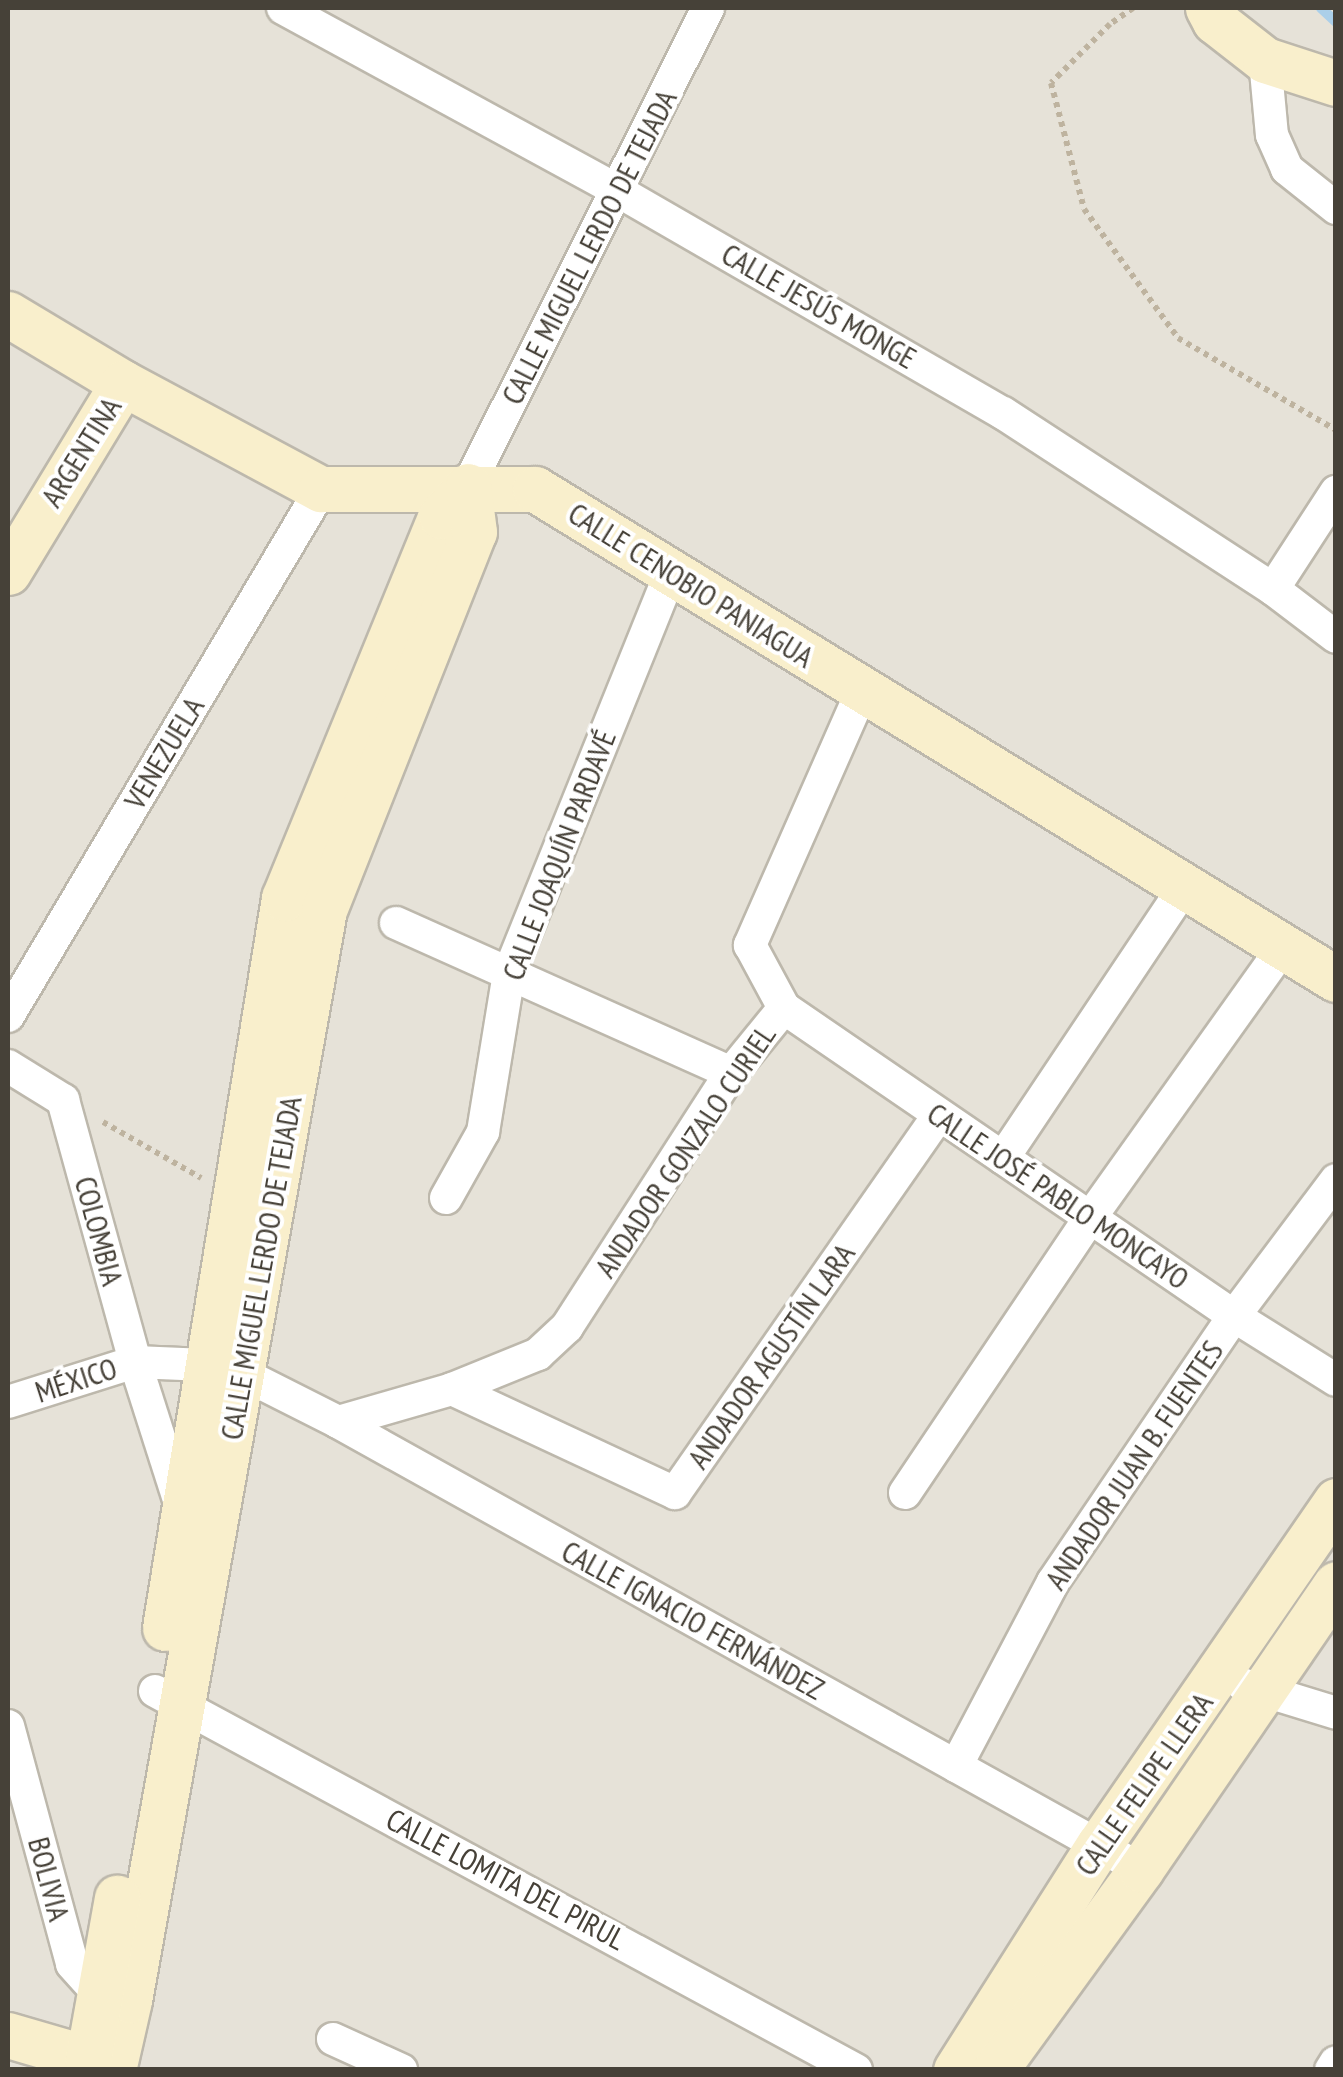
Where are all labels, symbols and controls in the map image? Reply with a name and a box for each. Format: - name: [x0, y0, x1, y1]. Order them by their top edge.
- street label: CALLE MIGUEL LERDO DE TEJADA: [494, 83, 684, 411]
- street label: CALLE JESÚS MONGE: [715, 236, 923, 376]
- street label: ARGENTINA: [33, 391, 129, 513]
- street label: CALLE CENOBIO PANIAGUA: [562, 495, 820, 675]
- street label: VENEZUELA: [117, 690, 211, 816]
- street label: CALLE JOAQUÍN PARDAVÉ: [495, 725, 623, 985]
- street label: ANDADOR GONZALO CURIEL: [587, 1018, 783, 1284]
- street label: CALLE MIGUEL LERDO DE TEJADA: [213, 1093, 309, 1443]
- street label: CALLE JOSÉ PABLO MONCAYO: [921, 1095, 1195, 1297]
- street label: COLOMBIA: [67, 1173, 131, 1289]
- street label: ANDADOR AGUSTÍN LARA: [680, 1236, 862, 1476]
- street label: ANDADOR JUAN B. FUENTES: [1037, 1333, 1231, 1597]
- street label: MÉXICO: [31, 1350, 121, 1410]
- street label: CALLE IGNACIO FERNÁNDEZ: [556, 1533, 830, 1707]
- street label: CALLE FELIPE LLERA: [1068, 1686, 1220, 1882]
- street label: CALLE LOMITA DEL PIRUL: [380, 1800, 632, 1958]
- street label: BOLIVIA: [21, 1833, 77, 1925]

